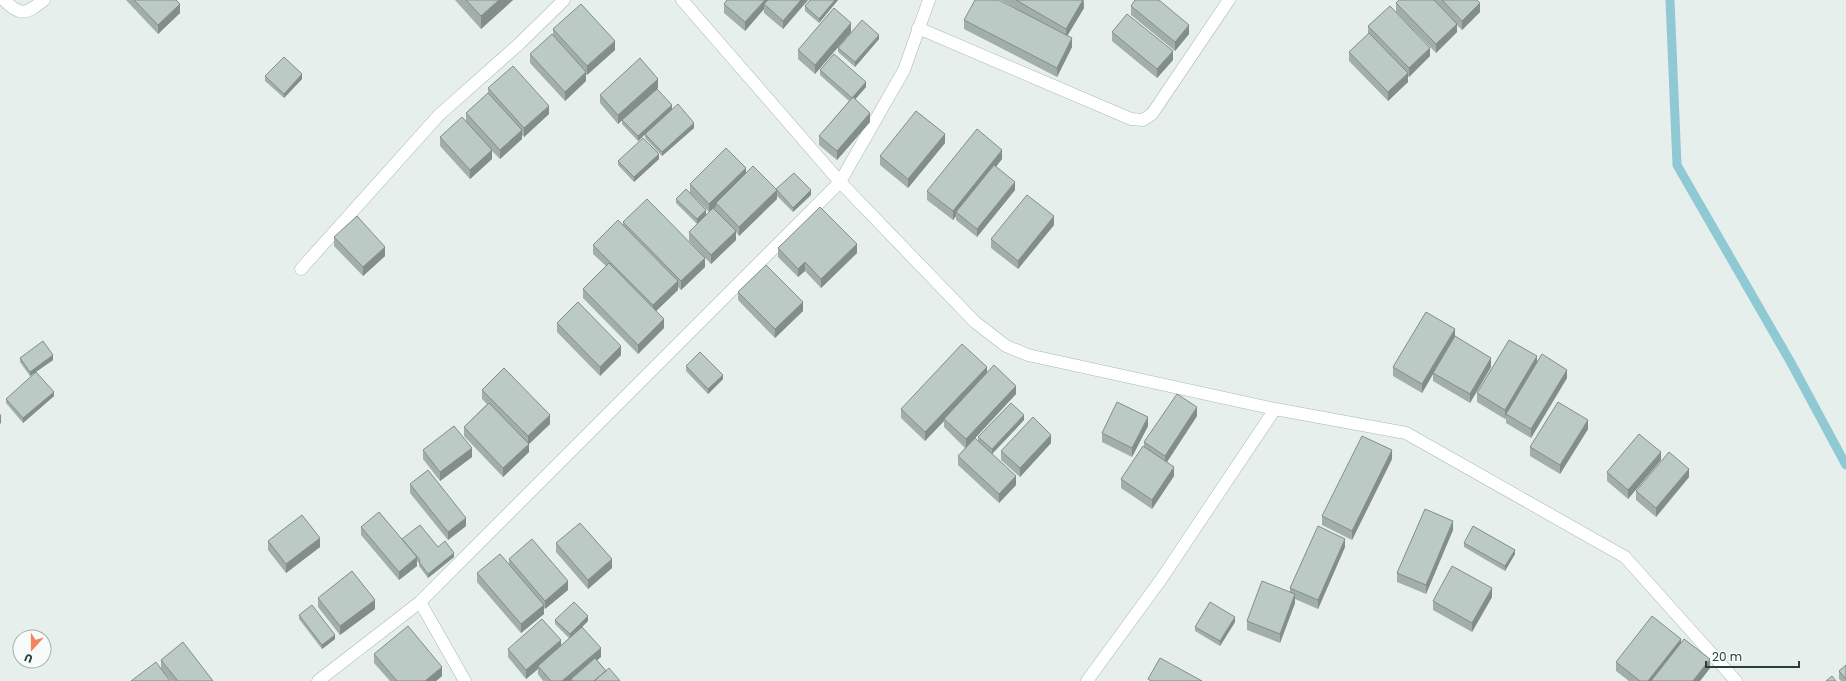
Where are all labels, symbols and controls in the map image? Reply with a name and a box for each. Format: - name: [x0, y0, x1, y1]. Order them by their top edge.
- north arrow: [12, 629, 52, 669]
- scale bar: [1706, 643, 1799, 669]
- text: 20 m: [1712, 648, 1742, 665]
- text: U: [22, 649, 35, 667]

